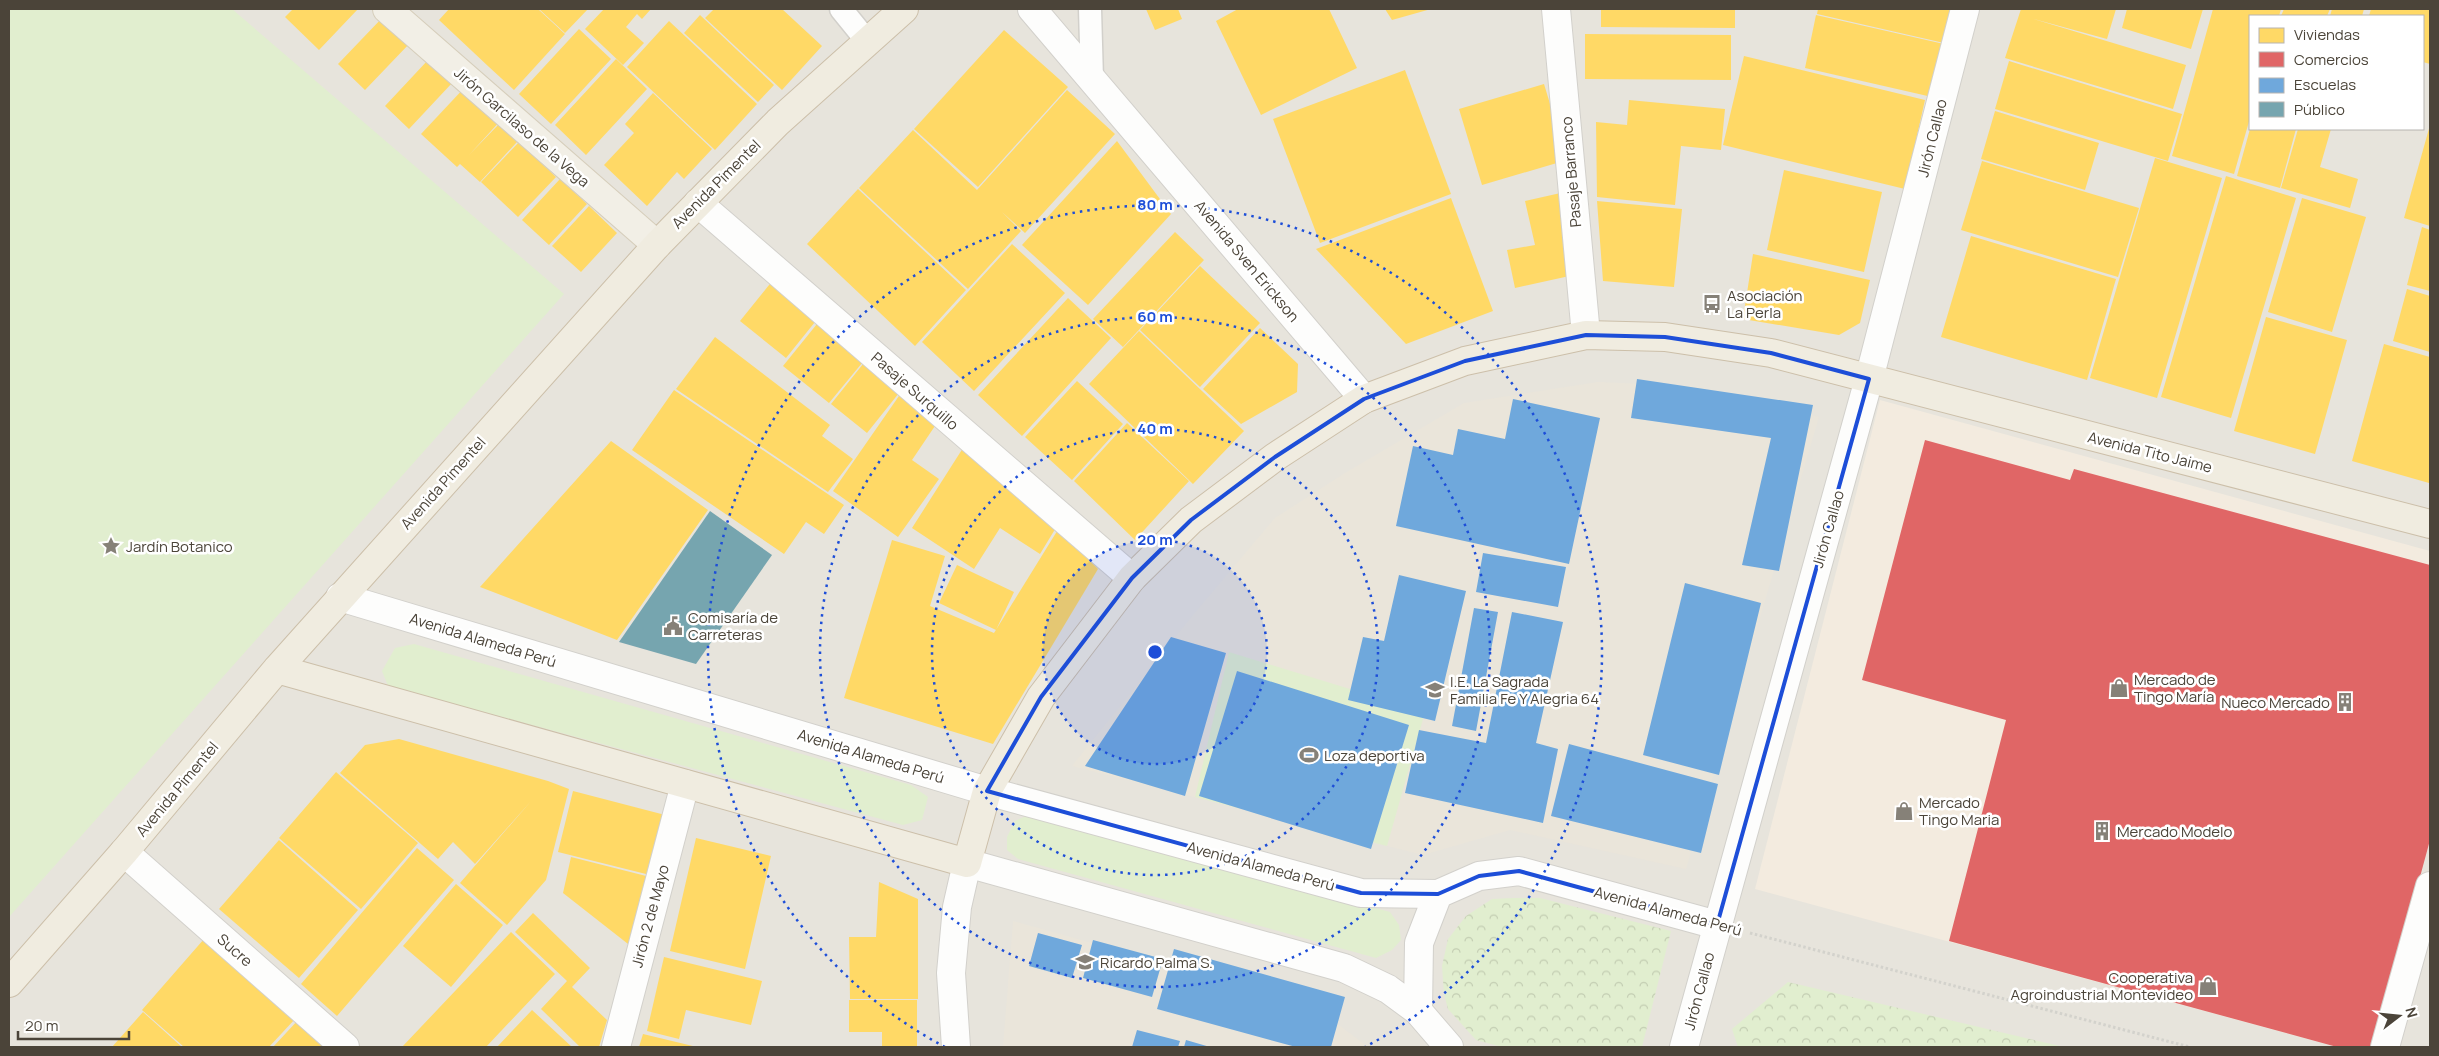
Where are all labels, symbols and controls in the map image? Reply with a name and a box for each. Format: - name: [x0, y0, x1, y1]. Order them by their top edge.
- legend: [2249, 15, 2424, 130]
- text: Viviendas: [2294, 24, 2360, 45]
- text: Comercios: [2294, 49, 2369, 70]
- street label: Jirón Garcilaso de la Vega: [450, 62, 594, 192]
- text: Escuelas: [2294, 74, 2356, 95]
- street label: Jirón Callao: [1912, 97, 1952, 179]
- text: Público: [2294, 99, 2345, 120]
- street label: Pasaje Barranco: [1556, 116, 1586, 228]
- street label: Avenida Pimentel: [667, 135, 765, 233]
- text: 80 m: [1137, 194, 1173, 215]
- street label: Avenida Sven Erickson: [1190, 196, 1304, 326]
- place label: Asociación La Perla: [1727, 285, 1803, 323]
- bus stop icon: Asociación La Perla: [1701, 293, 1723, 315]
- text: 60 m: [1137, 306, 1173, 327]
- street label: Pasaje Surquillo: [867, 347, 963, 435]
- text: 40 m: [1137, 418, 1173, 439]
- street label: Avenida Tito Jaime: [2086, 426, 2215, 478]
- street label: Avenida Pimentel: [396, 432, 490, 534]
- street label: Jirón Callao: [1807, 488, 1849, 570]
- text: 20 m: [1137, 529, 1173, 550]
- place icon: Jardín Botanico: [100, 535, 122, 557]
- place label: Jardín Botanico: [126, 536, 233, 557]
- place label: Comisaría de Carreteras: [688, 607, 778, 645]
- street label: Avenida Alameda Perú: [407, 608, 559, 672]
- public building icon: Comisaría de Carreteras: [662, 615, 684, 637]
- centre of rings: [1146, 643, 1164, 661]
- place label: Mercado de Tingo María: [2134, 669, 2216, 707]
- place label: I.E. La Sagrada Familia Fe Y Alegria 64: [1450, 671, 1599, 709]
- shop icon: Mercado de Tingo María: [2108, 677, 2130, 699]
- school or university icon: I.E. La Sagrada Familia Fe Y Alegria 64: [1424, 679, 1446, 701]
- building icon: Nueco Mercado: [2334, 691, 2356, 713]
- place label: Nueco Mercado: [2221, 692, 2330, 713]
- street label: Avenida Alameda Perú: [795, 724, 947, 788]
- street label: Avenida Pimentel: [131, 737, 223, 841]
- sports icon: Loza deportiva: [1298, 744, 1320, 766]
- place label: Loza deportiva: [1324, 745, 1425, 766]
- place label: Mercado Tingo Maria: [1919, 792, 1999, 830]
- shop icon: Mercado Tingo Maria: [1893, 800, 1915, 822]
- building icon: Mercado Modelo: [2091, 820, 2113, 842]
- place label: Mercado Modelo: [2117, 821, 2233, 842]
- street label: Avenida Alameda Perú: [1185, 836, 1337, 896]
- street label: Jirón 2 de Mayo: [626, 862, 674, 970]
- street label: Avenida Alameda Perú: [1592, 881, 1744, 941]
- street label: Sucre: [213, 929, 257, 971]
- street label: Jirón Callao: [1679, 950, 1719, 1032]
- school or university icon: Ricardo Palma S.: [1074, 951, 1096, 973]
- place label: Ricardo Palma S.: [1100, 952, 1213, 973]
- place label: Cooperativa Agroindustrial Montevideo: [2010, 967, 2193, 1005]
- shop icon: Cooperativa Agroindustrial Montevideo: [2197, 975, 2219, 997]
- north arrow: [2374, 991, 2424, 1041]
- text: N: [2401, 1005, 2422, 1020]
- scale bar: [18, 1008, 129, 1040]
- text: 20 m: [25, 1015, 58, 1036]

